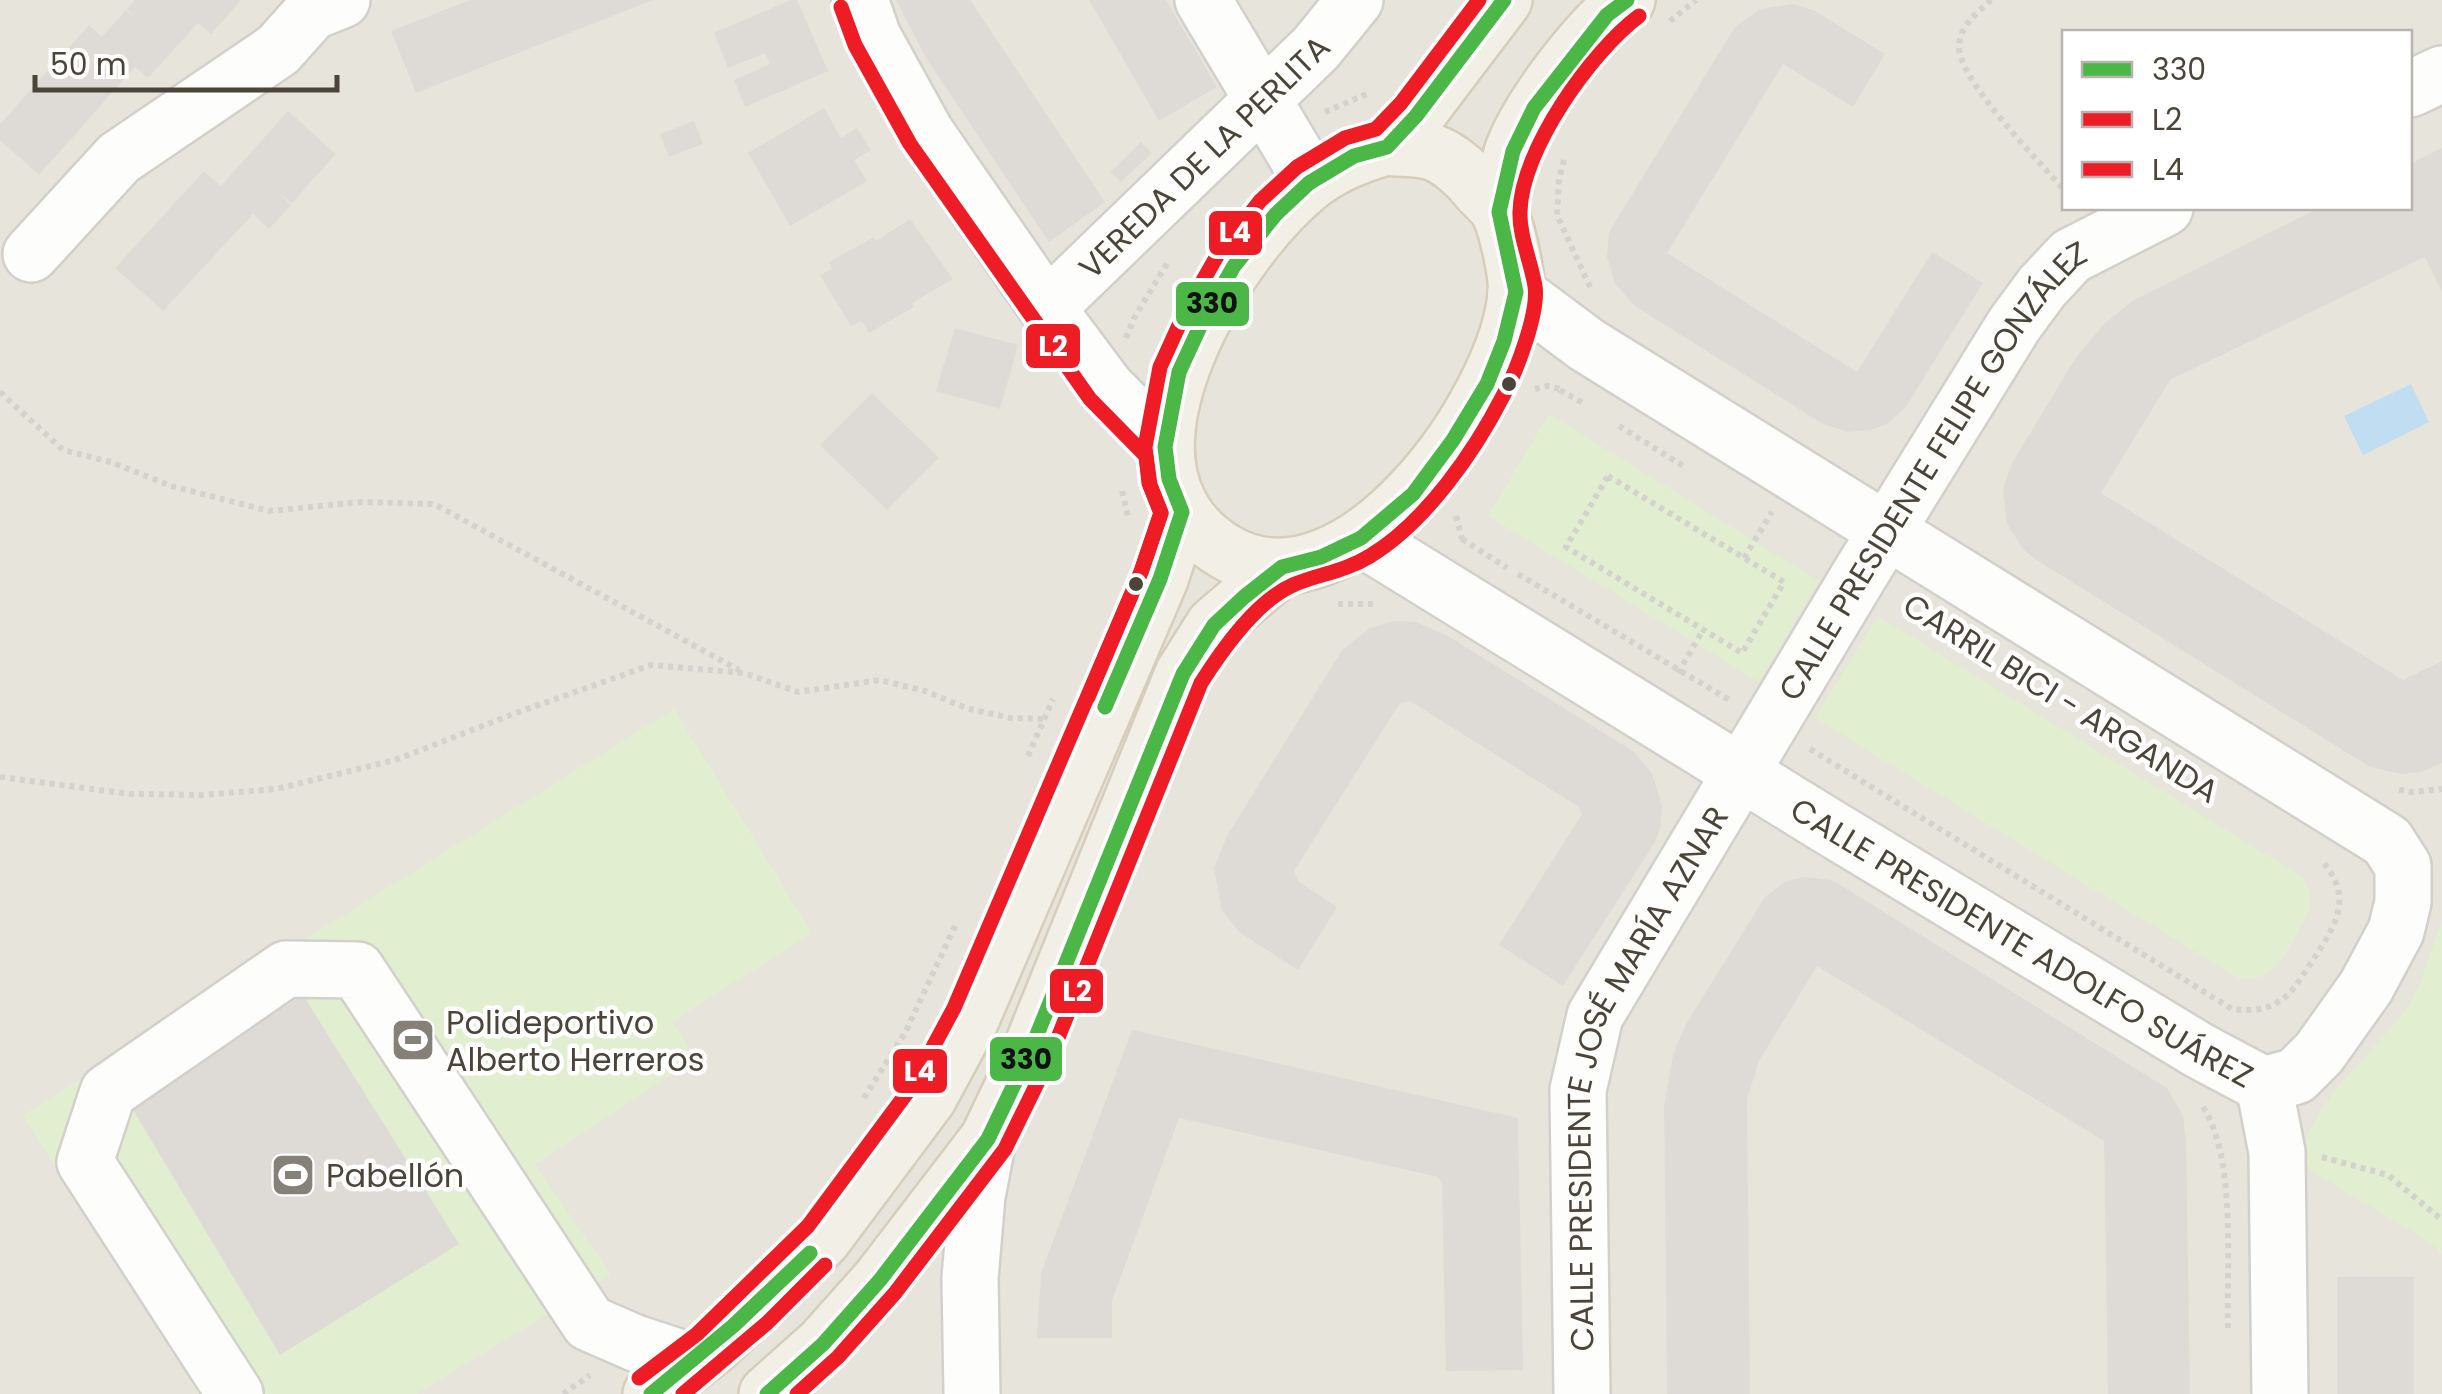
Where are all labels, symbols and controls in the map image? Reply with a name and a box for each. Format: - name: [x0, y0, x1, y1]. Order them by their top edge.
- street label: VEREDA DE LA PERLITA: [1068, 25, 1339, 288]
- scale bar: [35, 30, 338, 92]
- legend: [2062, 30, 2412, 210]
- text: 50 m: [50, 43, 127, 86]
- text: 330: [2152, 48, 2206, 91]
- text: L2: [2152, 98, 2182, 141]
- text: L4: [2152, 148, 2184, 191]
- line badge: L4: [1207, 209, 1264, 257]
- text: L4: [1219, 213, 1251, 252]
- street label: CALLE PRESIDENTE FELIPE GONZÁLEZ: [1767, 229, 2094, 709]
- line badge: 330: [1174, 280, 1251, 328]
- text: 330: [1186, 284, 1238, 323]
- line badge: L2: [1024, 322, 1082, 370]
- text: L2: [1038, 327, 1068, 366]
- unlabelled marker: [1499, 374, 1519, 394]
- unlabelled marker: [1126, 574, 1146, 594]
- street label: CARRIL BICI - ARGANDA: [1895, 582, 2227, 814]
- street label: CALLE PRESIDENTE ADOLFO SUÁREZ: [1782, 786, 2261, 1098]
- street label: CALLE PRESIDENTE JOSÉ MARÍA AZNAR: [1556, 797, 1738, 1352]
- line badge: L2: [1048, 967, 1105, 1015]
- text: L2: [1062, 972, 1092, 1011]
- place label: Polideportivo Alberto Herreros: [446, 1000, 704, 1082]
- sports icon: Polideportivo Alberto Herreros: [390, 1017, 436, 1063]
- line badge: 330: [988, 1035, 1064, 1083]
- text: 330: [1000, 1040, 1052, 1079]
- line badge: L4: [891, 1047, 949, 1095]
- text: L4: [904, 1052, 936, 1091]
- sports icon: Pabellón: [270, 1152, 316, 1198]
- place label: Pabellón: [326, 1153, 464, 1198]

